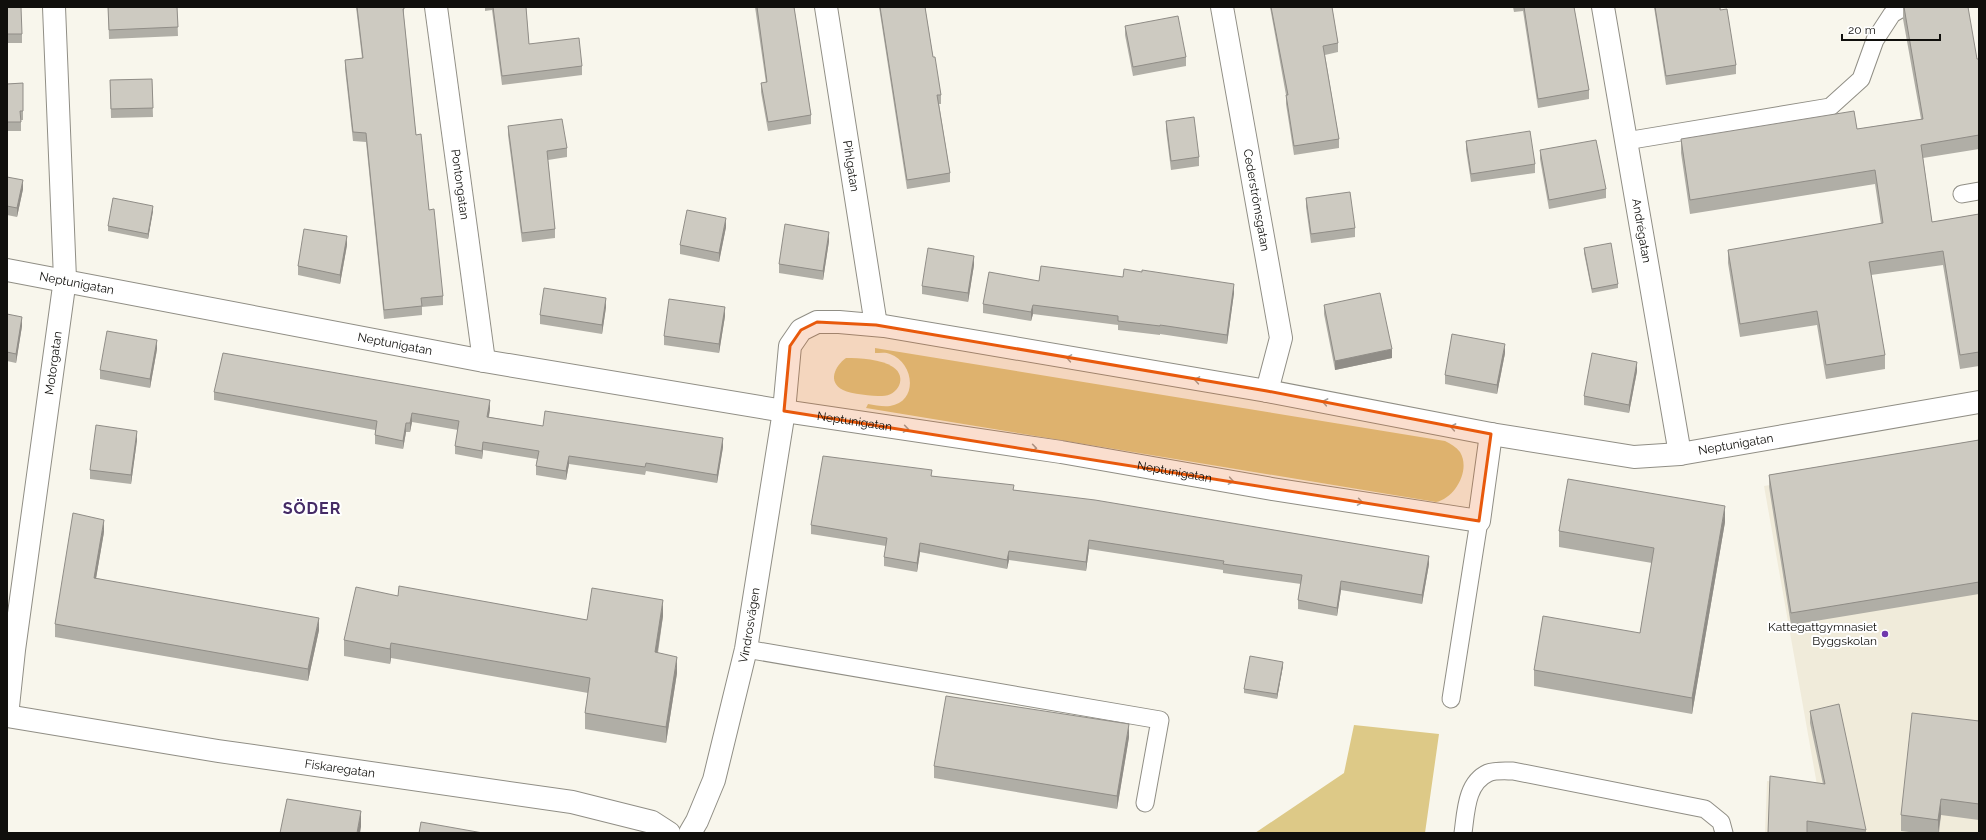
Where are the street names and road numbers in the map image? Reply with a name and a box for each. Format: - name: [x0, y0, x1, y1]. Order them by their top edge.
- street label: Pihlgatan: [840, 139, 862, 193]
- street label: Pontongatan: [448, 148, 472, 220]
- street label: Cederströmsgatan: [1240, 148, 1272, 252]
- street label: Andrégatan: [1629, 197, 1654, 264]
- street label: Neptunigatan: [38, 269, 115, 297]
- street label: Motorgatan: [42, 330, 65, 396]
- street label: Neptunigatan: [356, 330, 434, 358]
- street label: Neptunigatan: [816, 409, 893, 434]
- street label: Neptunigatan: [1697, 431, 1774, 458]
- street label: Neptunigatan: [1136, 458, 1213, 485]
- street label: Vindrosvägen: [736, 587, 763, 665]
- street label: Fiskaregatan: [304, 757, 376, 781]

